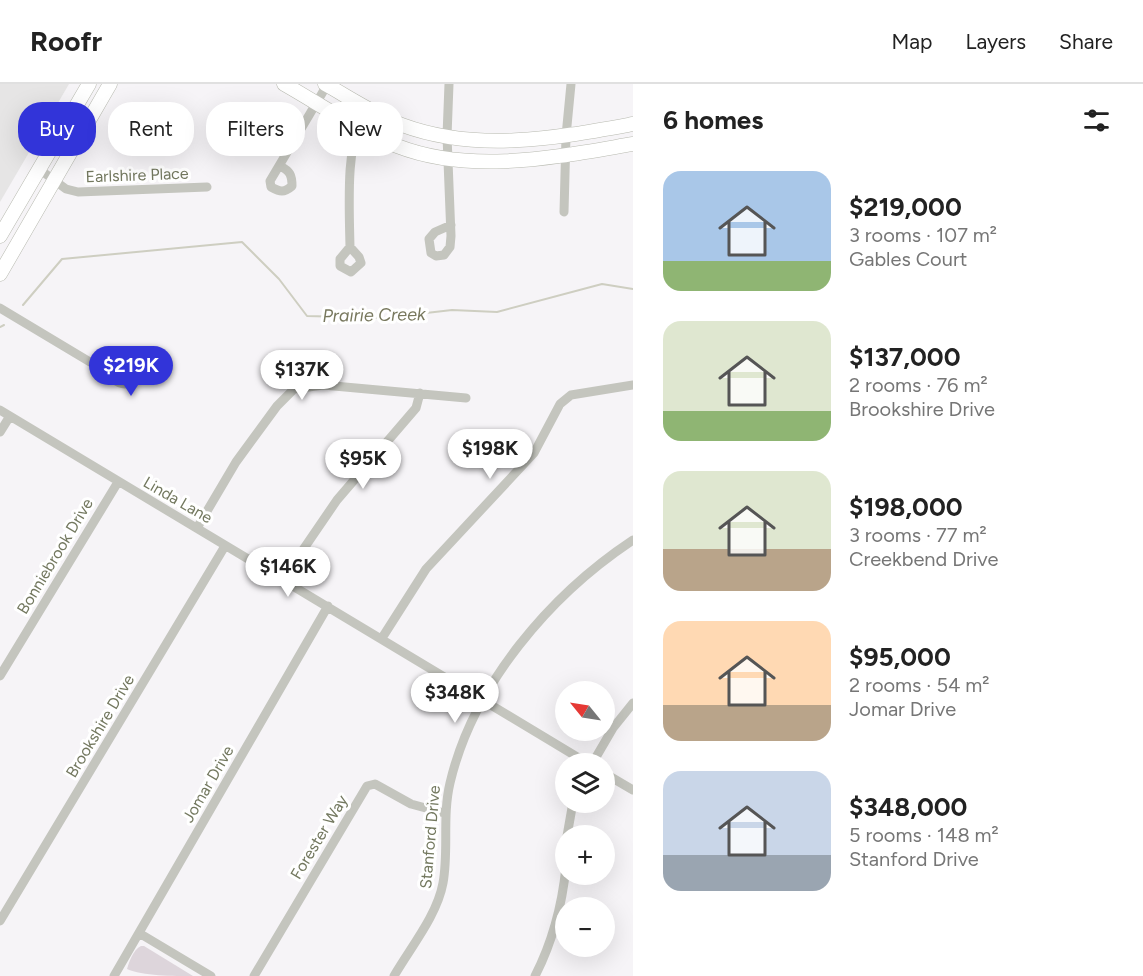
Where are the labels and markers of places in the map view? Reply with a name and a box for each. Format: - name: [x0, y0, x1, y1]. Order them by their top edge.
- pin: $219K: [89, 346, 173, 397]
- pin: $137K: [260, 350, 344, 401]
- pin: $198K: [448, 429, 532, 480]
- pin: $95K: [327, 439, 399, 490]
- pin: $146K: [246, 547, 330, 598]
- pin: $348K: [413, 673, 497, 724]

